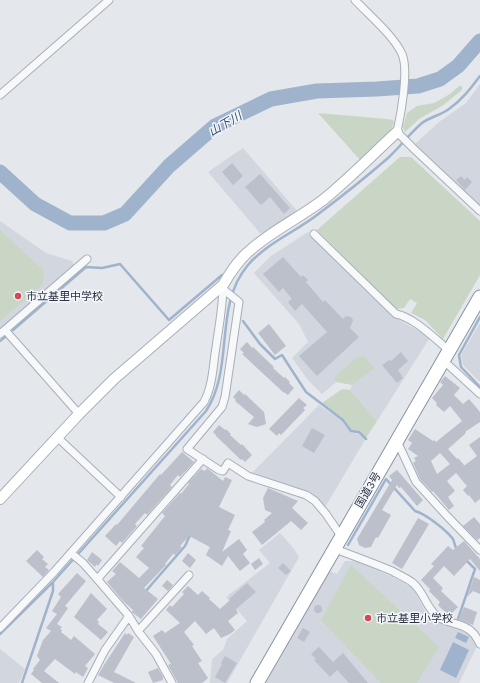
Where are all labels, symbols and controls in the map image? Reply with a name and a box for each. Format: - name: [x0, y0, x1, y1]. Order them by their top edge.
- water label: 山下川: [206, 108, 246, 139]
- place label: 市立基里中学校: [26, 290, 103, 303]
- marker: 市立基里中学校: [13, 291, 23, 301]
- street label: 国道3号: [353, 470, 383, 510]
- place label: 市立基里小学校: [376, 612, 453, 625]
- marker: 市立基里小学校: [363, 613, 373, 623]

